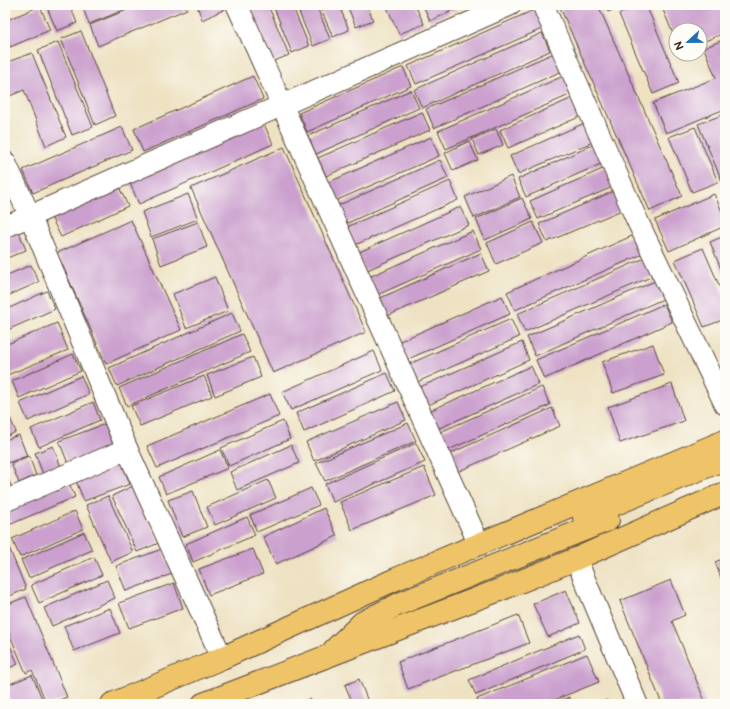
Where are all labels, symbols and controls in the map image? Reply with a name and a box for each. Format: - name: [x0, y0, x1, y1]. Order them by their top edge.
- north arrow: [668, 22, 708, 62]
- text: N: [672, 39, 687, 52]

